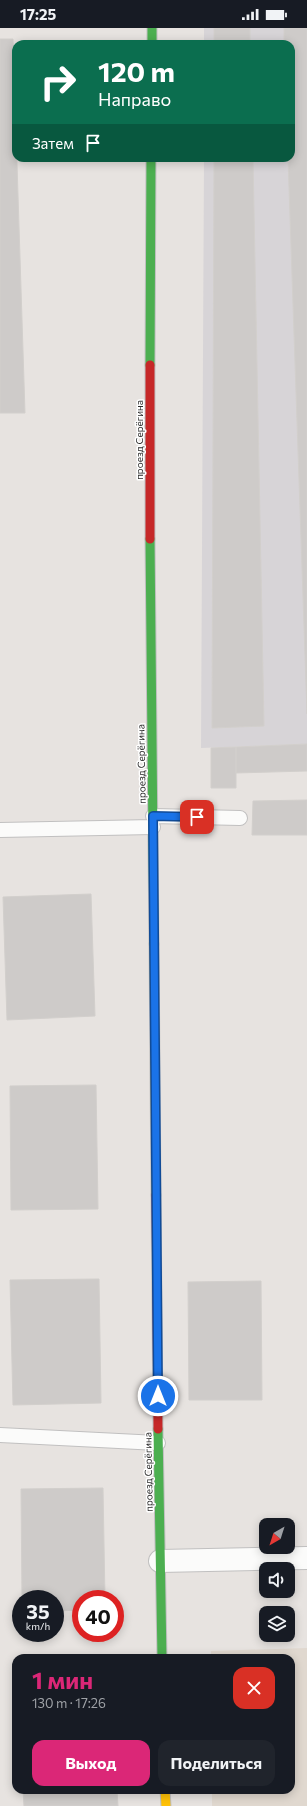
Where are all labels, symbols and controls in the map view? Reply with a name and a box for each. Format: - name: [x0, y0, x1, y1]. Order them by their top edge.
- text: 17:25: [20, 5, 56, 23]
- text: 120 m: [98, 54, 175, 88]
- icon: right: [32, 56, 84, 108]
- text: Направо: [98, 88, 171, 110]
- icon: arrive: [82, 132, 104, 154]
- text: Затем: [32, 134, 74, 152]
- street label: проезд Серёгина: [133, 400, 145, 480]
- street label: проезд Серёгина: [134, 724, 148, 804]
- pin: [180, 800, 214, 834]
- icon: arrive: [186, 806, 208, 828]
- position arrow: [137, 1375, 179, 1417]
- street label: проезд Серёгина: [141, 1432, 155, 1512]
- north arrow: [259, 1518, 295, 1554]
- map controls: [259, 1518, 295, 1642]
- button: sound: [259, 1562, 295, 1598]
- speed limit sign: 40: [72, 1590, 124, 1642]
- text: 35: [26, 1599, 50, 1623]
- button: layers: [259, 1606, 295, 1642]
- text: km/h: [26, 1620, 50, 1632]
- text: 1 мин: [32, 1665, 93, 1694]
- button: close: [233, 1667, 275, 1709]
- text: 130 m · 17:26: [32, 1695, 106, 1711]
- button: Выход: [32, 1740, 150, 1786]
- button: Поделиться: [158, 1740, 275, 1786]

